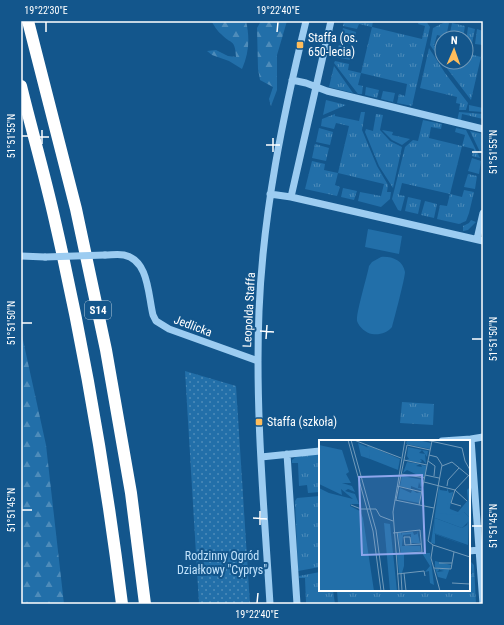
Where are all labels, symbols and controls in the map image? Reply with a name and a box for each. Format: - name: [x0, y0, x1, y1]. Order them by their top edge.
- text: 19°22'30"E: [24, 5, 68, 16]
- text: 19°22'40"E: [256, 5, 300, 16]
- north arrow: [434, 30, 474, 70]
- place label: Staffa (os. 650-lecia): [308, 31, 358, 59]
- text: N: [451, 34, 458, 47]
- marker: Staffa (os. 650-lecia): [295, 40, 305, 50]
- text: 51°51'55"N: [6, 114, 17, 158]
- text: 51°51'55"N: [488, 130, 499, 174]
- street label: Leopolda Staffa: [240, 272, 258, 348]
- text: 51°51'50"N: [6, 301, 17, 345]
- road number: S14: [85, 301, 111, 319]
- street label: Jedlicka: [172, 312, 214, 340]
- text: 51°51'50"N: [488, 317, 499, 361]
- place label: Staffa (szkoła): [267, 415, 337, 429]
- marker: Staffa (szkoła): [254, 417, 264, 427]
- inset map: [319, 440, 470, 591]
- text: 51°51'45"N: [6, 488, 17, 532]
- text: 51°51'45"N: [488, 504, 499, 548]
- park label: Rodzinny Ogród Działkowy "Cyprys": [177, 549, 267, 577]
- text: 19°22'40"E: [235, 609, 279, 620]

